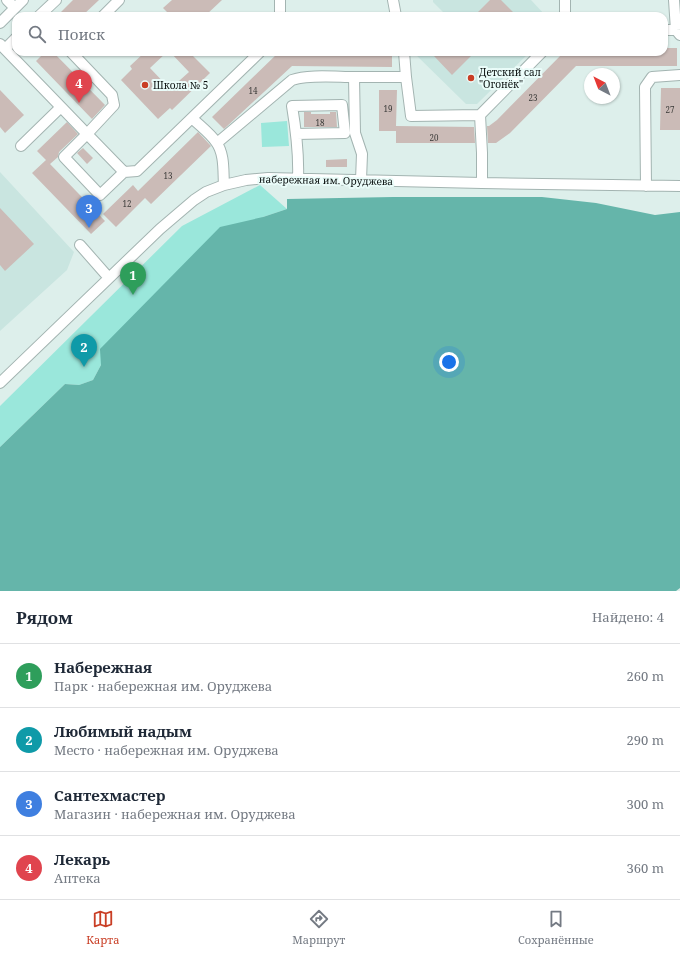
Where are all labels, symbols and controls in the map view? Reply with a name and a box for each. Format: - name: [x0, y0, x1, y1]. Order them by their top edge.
- search box: [12, 12, 668, 56]
- icon: search: [26, 23, 48, 45]
- text: Поиск: [58, 24, 105, 44]
- place label: Детский сал "Огонёк": [479, 65, 541, 91]
- north arrow: [584, 68, 620, 104]
- pin: 4: [66, 70, 92, 103]
- marker: Детский сал "Огонёк": [466, 73, 476, 83]
- place label: Школа № 5: [153, 78, 208, 92]
- marker: Школа № 5: [140, 80, 150, 90]
- house number: 14: [249, 85, 258, 96]
- house number: 23: [529, 92, 538, 103]
- house number: 19: [384, 103, 392, 114]
- house number: 27: [666, 104, 675, 115]
- house number: 18: [316, 117, 325, 128]
- house number: 20: [430, 132, 439, 143]
- house number: 13: [164, 170, 173, 181]
- street label: набережная им. Оруджева: [259, 172, 394, 188]
- pin: 3: [76, 195, 102, 228]
- house number: 12: [123, 198, 131, 209]
- pin: 1: [120, 262, 146, 295]
- pin: 2: [71, 334, 97, 367]
- your location: [439, 352, 459, 372]
- text: Рядом: [16, 606, 73, 629]
- text: Найдено: 4: [592, 608, 664, 626]
- text: Набережная: [54, 657, 152, 677]
- text: 1: [25, 667, 33, 685]
- text: 260 m: [627, 667, 664, 685]
- text: Парк · набережная им. Оруджева: [54, 677, 272, 695]
- text: Любимый надым: [54, 721, 192, 741]
- text: 2: [25, 731, 33, 749]
- text: 290 m: [627, 731, 664, 749]
- text: Место · набережная им. Оруджева: [54, 741, 279, 759]
- text: Сантехмастер: [54, 785, 165, 805]
- text: 3: [25, 795, 33, 813]
- text: 300 m: [627, 795, 664, 813]
- text: Магазин · набережная им. Оруджева: [54, 805, 296, 823]
- text: Лекарь: [54, 849, 110, 869]
- text: 4: [25, 859, 33, 877]
- text: 360 m: [627, 859, 664, 877]
- text: Аптека: [54, 869, 101, 887]
- tab: Карта: [86, 908, 119, 947]
- tab: Маршрут: [292, 908, 345, 947]
- tab: Сохранённые: [518, 908, 594, 947]

